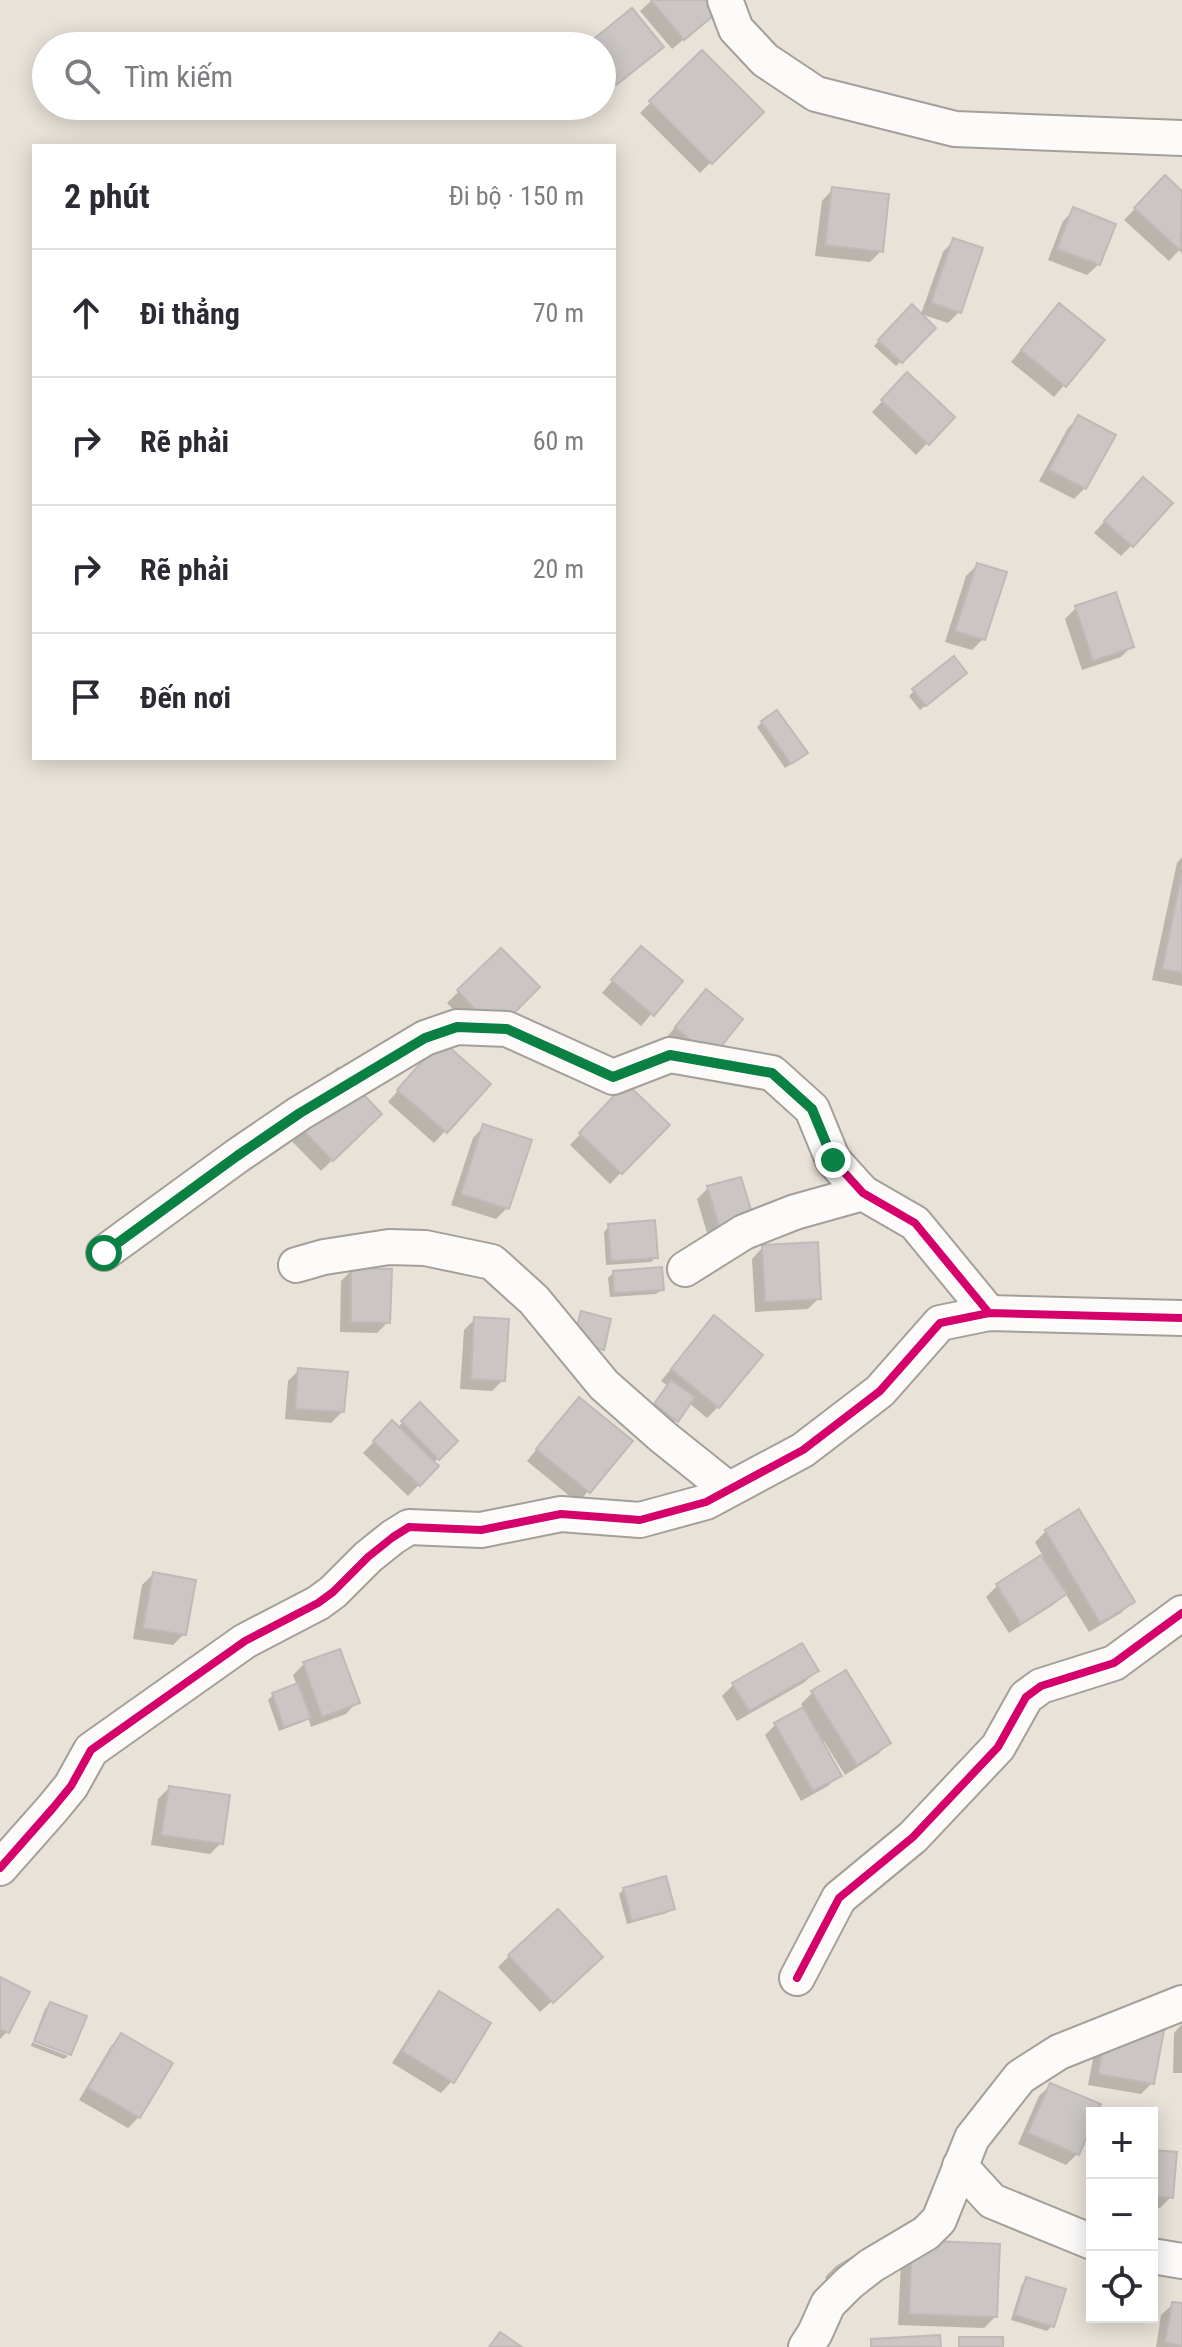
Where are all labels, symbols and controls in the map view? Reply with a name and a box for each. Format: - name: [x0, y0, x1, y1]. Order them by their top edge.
- search box: [32, 32, 616, 120]
- icon: search: [60, 54, 104, 98]
- text: Tìm kiếm: [124, 59, 233, 94]
- text: 2 phút: [64, 176, 150, 216]
- text: Đi bộ · 150 m: [449, 181, 584, 211]
- icon: ahead: [64, 291, 108, 335]
- text: Đi thẳng: [140, 296, 240, 331]
- text: 70 m: [533, 298, 584, 328]
- icon: right: [64, 419, 108, 463]
- text: Rẽ phải: [140, 424, 229, 459]
- text: 60 m: [533, 426, 584, 456]
- icon: right: [64, 547, 108, 591]
- text: Rẽ phải: [140, 552, 229, 587]
- text: 20 m: [533, 554, 584, 584]
- icon: arrive: [64, 675, 108, 719]
- text: Đến nơi: [140, 680, 231, 715]
- route end: [815, 1142, 851, 1178]
- route start: [86, 1235, 122, 1271]
- map controls: [1086, 2107, 1158, 2323]
- button: +: [1086, 2107, 1158, 2179]
- button: −: [1086, 2179, 1158, 2251]
- button: locate: [1086, 2251, 1158, 2323]

